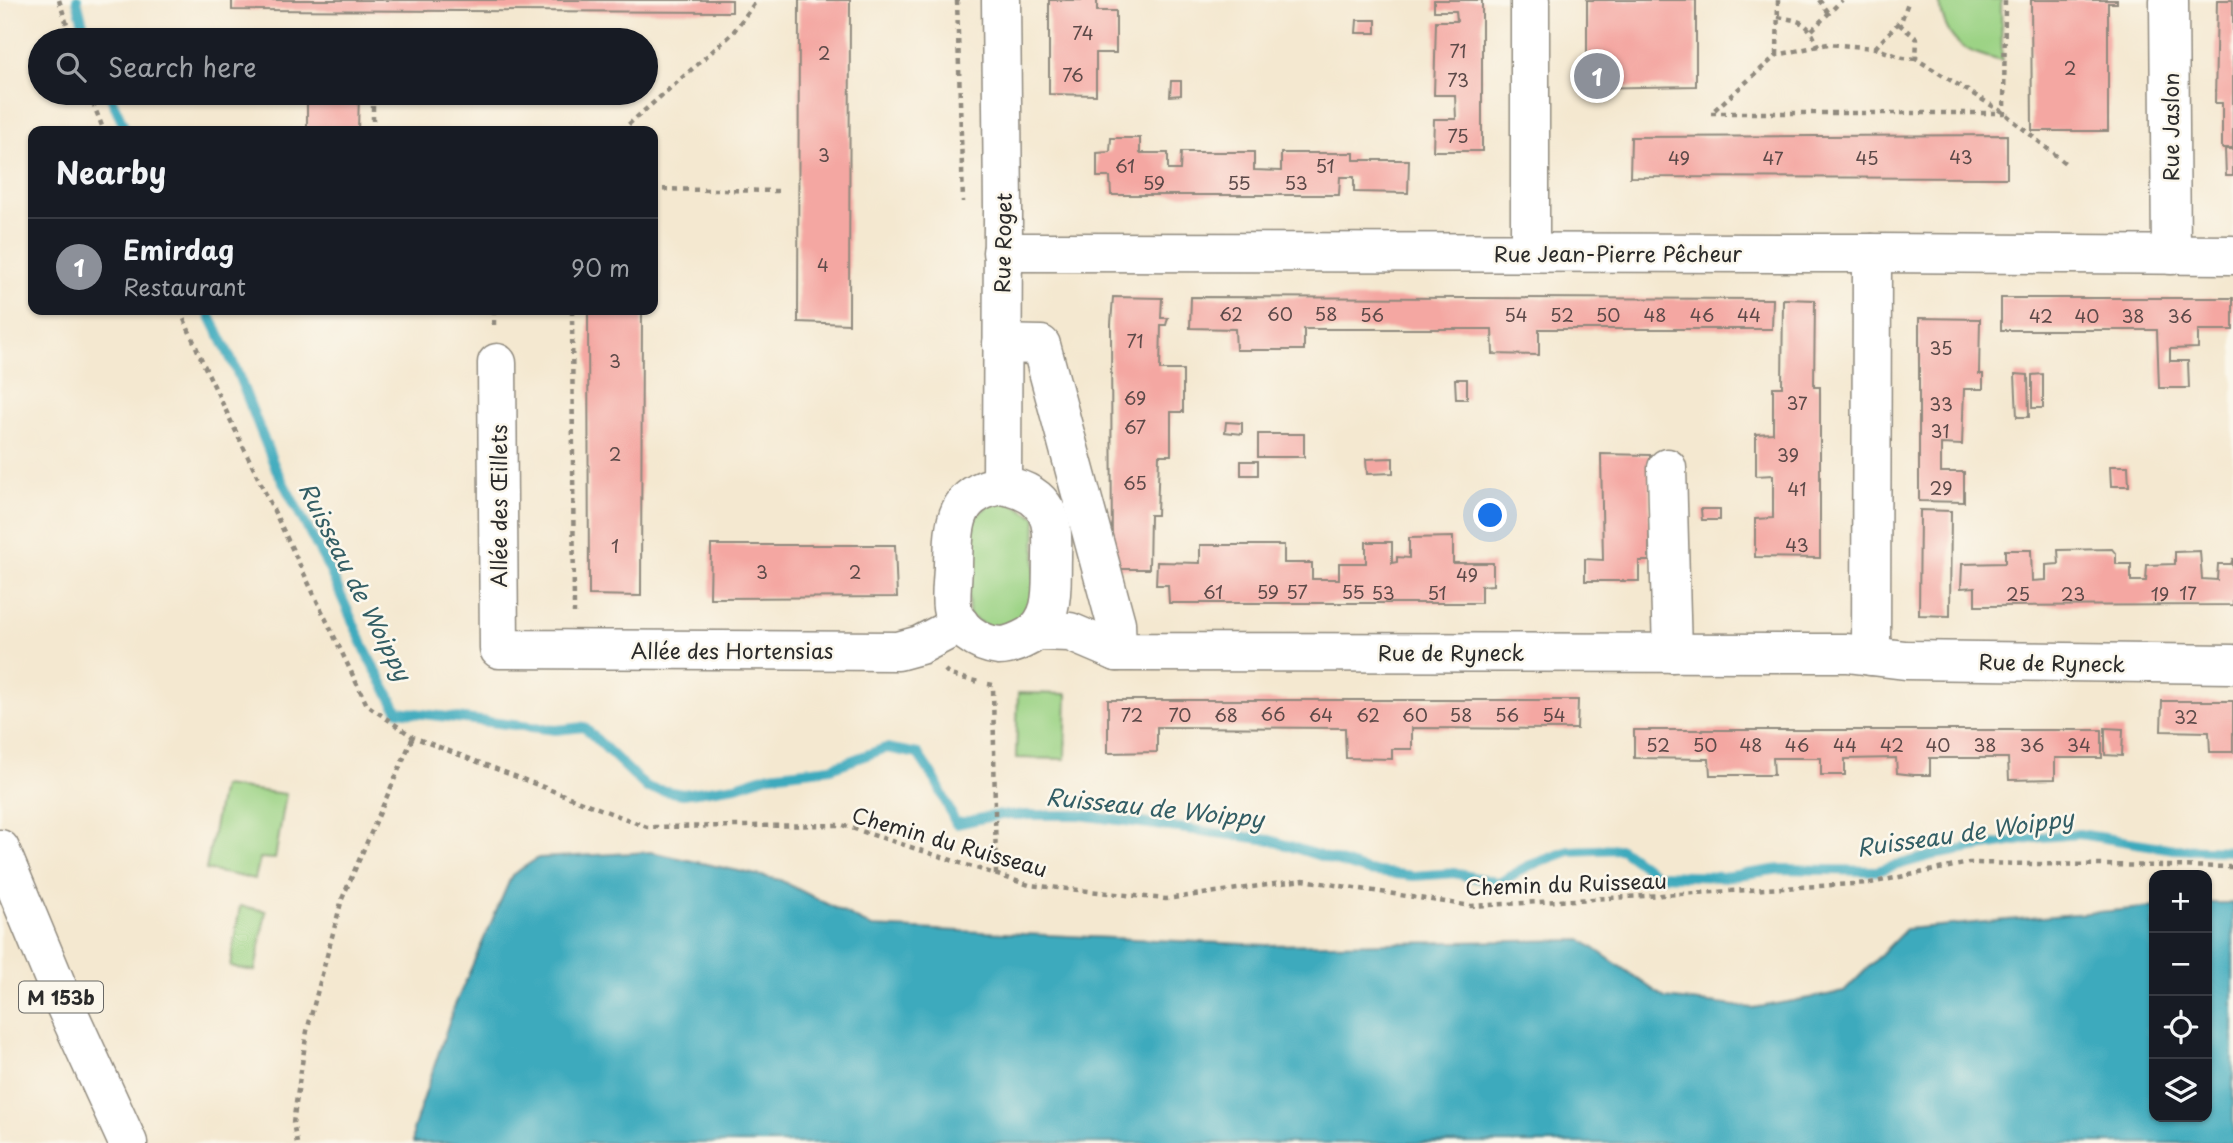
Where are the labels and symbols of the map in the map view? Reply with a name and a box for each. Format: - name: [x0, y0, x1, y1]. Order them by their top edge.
- house number: 74: [1072, 19, 1094, 46]
- house number: 71: [1450, 37, 1466, 64]
- house number: 2: [818, 39, 830, 66]
- pin: 1: [1574, 50, 1620, 102]
- house number: 2: [2064, 54, 2076, 81]
- house number: 76: [1062, 61, 1084, 88]
- house number: 73: [1447, 66, 1469, 93]
- street label: Rue Jaslon: [2154, 73, 2186, 181]
- house number: 75: [1448, 122, 1469, 149]
- house number: 3: [818, 141, 830, 168]
- house number: 43: [1949, 143, 1973, 170]
- house number: 49: [1668, 144, 1690, 171]
- house number: 47: [1762, 144, 1784, 171]
- house number: 45: [1856, 144, 1879, 171]
- house number: 61: [1115, 152, 1135, 179]
- house number: 51: [1315, 152, 1335, 179]
- house number: 59: [1143, 169, 1165, 196]
- house number: 55: [1227, 169, 1251, 196]
- house number: 53: [1284, 169, 1308, 196]
- street label: Rue Roget: [985, 193, 1019, 293]
- street label: Rue Jean-Pierre Pêcheur: [1494, 237, 1742, 269]
- house number: 4: [817, 251, 829, 278]
- house number: 62: [1219, 300, 1243, 327]
- house number: 60: [1267, 300, 1293, 327]
- house number: 58: [1315, 300, 1337, 327]
- house number: 56: [1360, 301, 1384, 328]
- house number: 54: [1504, 301, 1528, 328]
- house number: 52: [1550, 301, 1574, 328]
- house number: 50: [1596, 301, 1620, 328]
- house number: 48: [1643, 301, 1667, 328]
- house number: 46: [1690, 301, 1714, 328]
- house number: 44: [1737, 301, 1761, 328]
- house number: 42: [2029, 302, 2053, 329]
- house number: 40: [2074, 302, 2100, 329]
- house number: 38: [2121, 302, 2145, 329]
- house number: 36: [2168, 302, 2192, 329]
- house number: 71: [1127, 327, 1143, 354]
- house number: 35: [1929, 334, 1953, 361]
- house number: 3: [609, 347, 621, 374]
- house number: 69: [1124, 384, 1146, 411]
- house number: 37: [1786, 389, 1808, 416]
- house number: 33: [1929, 390, 1953, 417]
- house number: 67: [1124, 413, 1146, 440]
- house number: 31: [1931, 417, 1949, 444]
- street label: Allée des Œillets: [482, 424, 514, 588]
- house number: 2: [609, 440, 621, 467]
- house number: 39: [1777, 441, 1799, 468]
- house number: 65: [1123, 469, 1147, 496]
- house number: 29: [1930, 474, 1952, 501]
- house number: 41: [1788, 475, 1806, 502]
- water label: Ruisseau de Woippy: [291, 476, 422, 688]
- your location: [1473, 498, 1507, 532]
- house number: 43: [1785, 531, 1809, 558]
- house number: 1: [611, 532, 619, 559]
- house number: 3: [756, 558, 768, 585]
- house number: 2: [849, 558, 861, 585]
- house number: 49: [1456, 561, 1478, 588]
- house number: 61: [1203, 578, 1223, 605]
- house number: 59: [1257, 578, 1279, 605]
- house number: 57: [1286, 578, 1308, 605]
- house number: 55: [1341, 578, 1365, 605]
- house number: 53: [1371, 579, 1395, 606]
- house number: 51: [1427, 579, 1447, 606]
- house number: 17: [2179, 579, 2197, 606]
- house number: 25: [2006, 580, 2030, 607]
- house number: 23: [2061, 580, 2085, 607]
- house number: 19: [2151, 580, 2169, 607]
- street label: Allée des Hortensias: [631, 634, 833, 666]
- street label: Rue de Ryneck: [1378, 636, 1524, 668]
- street label: Rue de Ryneck: [1978, 645, 2126, 679]
- house number: 66: [1261, 700, 1285, 727]
- house number: 72: [1121, 701, 1143, 728]
- house number: 70: [1169, 701, 1191, 728]
- house number: 68: [1214, 701, 1238, 728]
- house number: 64: [1309, 701, 1333, 728]
- house number: 62: [1356, 701, 1380, 728]
- house number: 60: [1402, 701, 1428, 728]
- house number: 58: [1450, 701, 1472, 728]
- house number: 56: [1495, 701, 1519, 728]
- house number: 54: [1542, 701, 1566, 728]
- house number: 32: [2174, 703, 2198, 730]
- house number: 52: [1646, 731, 1670, 758]
- house number: 50: [1693, 731, 1717, 758]
- house number: 48: [1739, 731, 1763, 758]
- house number: 46: [1785, 731, 1809, 758]
- house number: 44: [1833, 731, 1857, 758]
- house number: 42: [1880, 731, 1904, 758]
- house number: 40: [1925, 731, 1951, 758]
- house number: 38: [1973, 731, 1997, 758]
- house number: 36: [2020, 731, 2044, 758]
- house number: 34: [2067, 731, 2091, 758]
- water label: Ruisseau de Woippy: [1044, 778, 1267, 836]
- street label: Chemin du Ruisseau: [849, 798, 1051, 884]
- water label: Ruisseau de Woippy: [1854, 799, 2078, 865]
- street label: Chemin du Ruisseau: [1465, 863, 1667, 903]
- road number: M 153b: [19, 981, 103, 1012]

